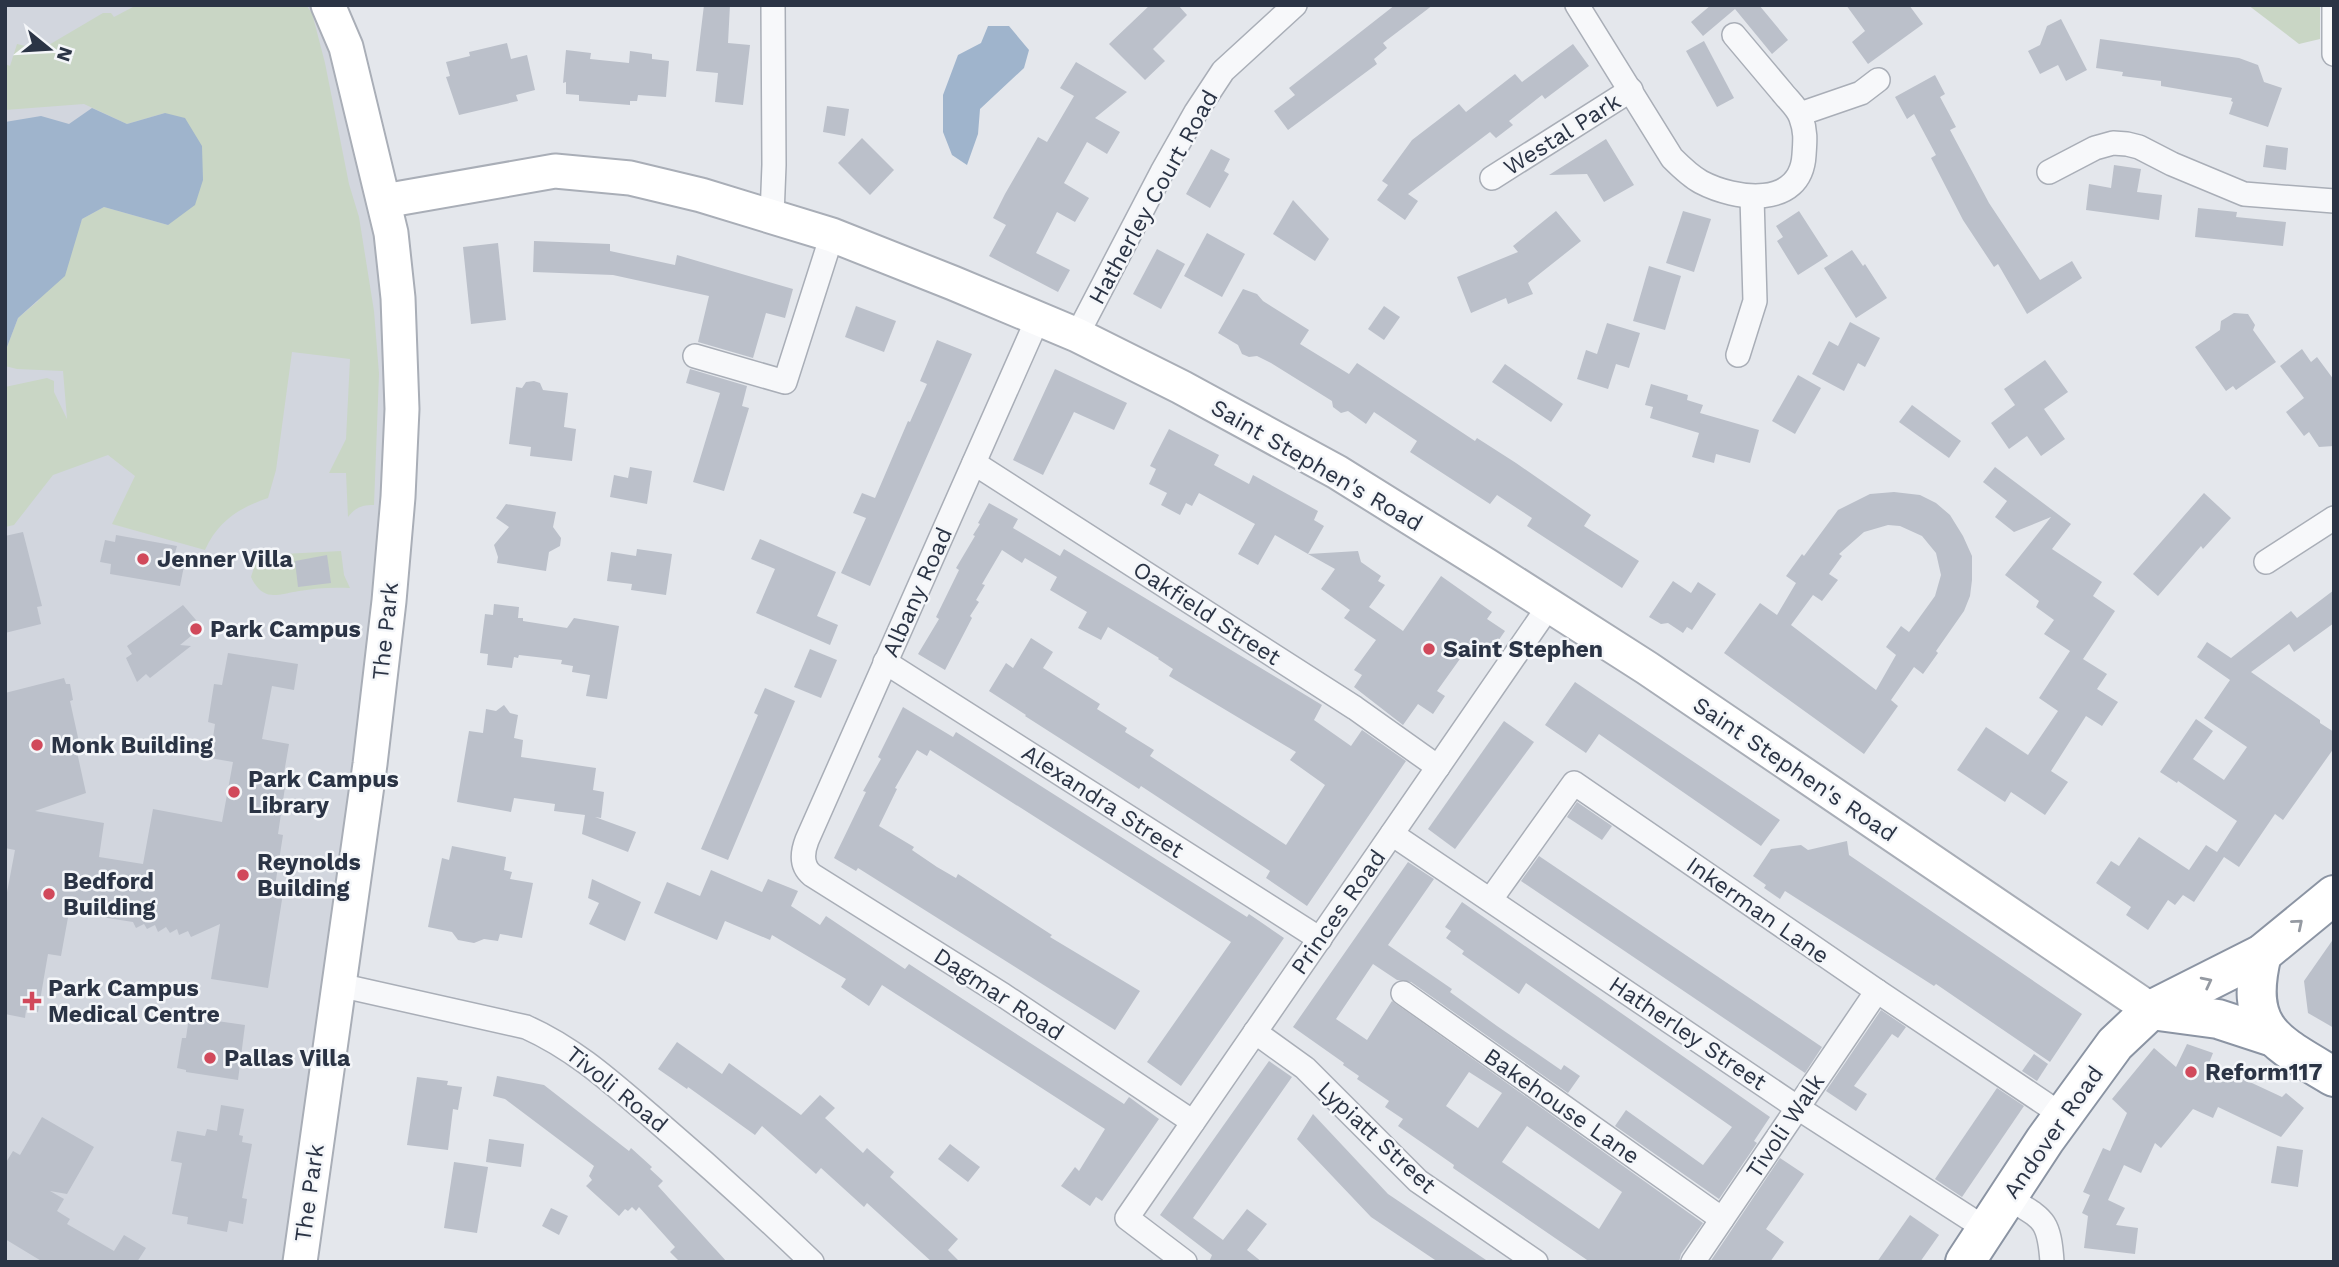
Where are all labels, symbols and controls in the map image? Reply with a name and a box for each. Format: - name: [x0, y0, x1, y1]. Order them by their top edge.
- north arrow: [14, 14, 84, 84]
- text: N: [52, 44, 78, 64]
- street label: Hatherley Court Road: [1083, 85, 1224, 309]
- street label: Westal Park: [1499, 88, 1626, 181]
- street label: Saint Stephen's Road: [1206, 394, 1427, 537]
- street label: Albany Road: [877, 523, 958, 661]
- place label: Jenner Villa: [157, 546, 293, 573]
- marker: Jenner Villa: [135, 551, 151, 567]
- street label: Oakfield Street: [1128, 556, 1286, 671]
- street label: The Park: [367, 581, 404, 681]
- place label: Park Campus: [210, 616, 361, 643]
- marker: Park Campus: [188, 621, 204, 637]
- place label: Saint Stephen: [1443, 636, 1603, 663]
- marker: Saint Stephen: [1421, 641, 1437, 657]
- street label: Saint Stephen's Road: [1688, 691, 1902, 848]
- place label: Monk Building: [51, 732, 213, 759]
- marker: Monk Building: [29, 737, 45, 753]
- street label: Alexandra Street: [1017, 739, 1189, 864]
- place label: Park Campus Library: [248, 766, 399, 819]
- marker: Park Campus Library: [226, 784, 242, 800]
- street label: Princes Road: [1285, 845, 1391, 980]
- place label: Reynolds Building: [257, 849, 361, 902]
- street label: Inkerman Lane: [1681, 851, 1834, 970]
- marker: Reynolds Building: [235, 867, 251, 883]
- place label: Bedford Building: [63, 868, 156, 921]
- marker: Bedford Building: [41, 886, 57, 902]
- one-way arrow: [2290, 920, 2303, 933]
- street label: Dagmar Road: [929, 942, 1069, 1046]
- street label: Hatherley Street: [1604, 971, 1772, 1096]
- place label: Park Campus Medical Centre: [48, 975, 220, 1028]
- one-way arrow: [2200, 976, 2212, 990]
- marker: Park Campus Medical Centre: [22, 991, 42, 1011]
- street label: Tivoli Road: [561, 1040, 673, 1138]
- street label: Bakehouse Lane: [1479, 1043, 1645, 1170]
- place label: Pallas Villa: [224, 1045, 351, 1072]
- marker: Pallas Villa: [202, 1050, 218, 1066]
- place label: Reform117: [2205, 1059, 2323, 1086]
- street label: Andover Road: [1998, 1061, 2109, 1204]
- marker: Reform117: [2183, 1064, 2199, 1080]
- street label: Tivoli Walk: [1741, 1069, 1830, 1184]
- street label: Lypiatt Street: [1312, 1076, 1442, 1199]
- street label: The Park: [289, 1143, 330, 1244]

